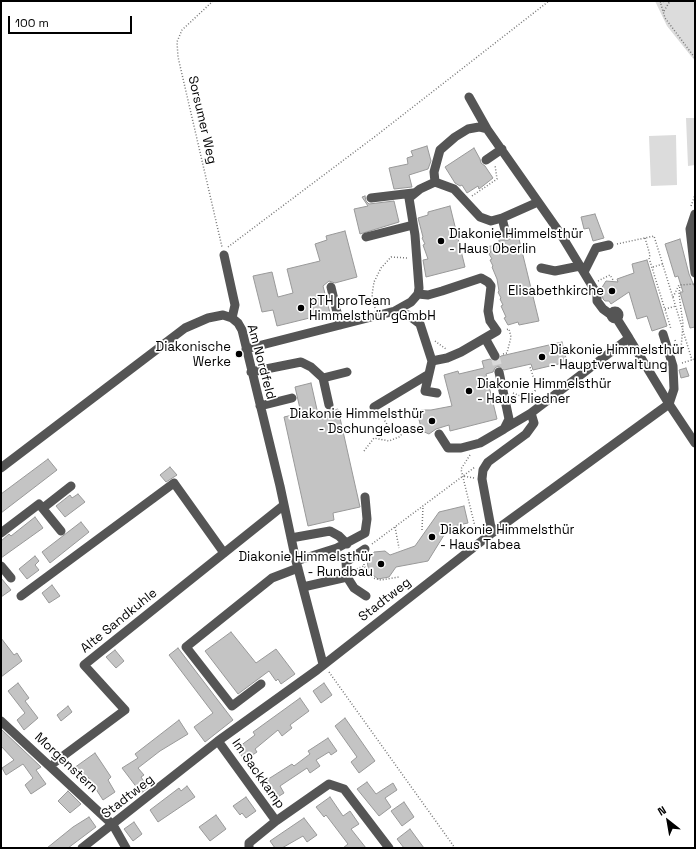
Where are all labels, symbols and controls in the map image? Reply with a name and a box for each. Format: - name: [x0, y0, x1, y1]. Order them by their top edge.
- scale bar: [10, 8, 134, 34]
- text: 100 m: [15, 15, 49, 31]
- street label: Sorsumer Weg: [184, 74, 220, 166]
- place label: Diakonie Himmelsthür - Haus Oberlin: [449, 226, 584, 257]
- marker: Diakonie Himmelsthür - Haus Oberlin: [436, 236, 446, 246]
- place label: Elisabethkirche: [508, 283, 604, 299]
- marker: Elisabethkirche: [607, 286, 617, 296]
- place label: pTH proTeam Himmelsthür gGmbH: [309, 293, 436, 324]
- marker: pTH proTeam Himmelsthür gGmbH: [296, 303, 306, 313]
- street label: Am Nordfeld: [243, 323, 279, 401]
- place label: Diakonische Werke: [156, 339, 231, 370]
- place label: Diakonie Himmelsthür - Hauptverwaltung: [550, 342, 685, 373]
- marker: Diakonische Werke: [234, 349, 244, 359]
- marker: Diakonie Himmelsthür - Hauptverwaltung: [537, 352, 547, 362]
- place label: Diakonie Himmelsthür - Haus Fliedner: [477, 376, 612, 407]
- marker: Diakonie Himmelsthür - Haus Fliedner: [464, 386, 474, 396]
- place label: Diakonie Himmelsthür - Dschungeloase: [289, 406, 424, 437]
- marker: Diakonie Himmelsthür - Dschungeloase: [427, 416, 437, 426]
- place label: Diakonie Himmelsthür - Haus Tabea: [440, 522, 575, 553]
- marker: Diakonie Himmelsthür - Haus Tabea: [427, 532, 437, 542]
- place label: Diakonie Himmelsthür - Rundbau: [238, 549, 373, 580]
- marker: Diakonie Himmelsthür - Rundbau: [376, 559, 386, 569]
- street label: Stadtweg: [356, 575, 414, 625]
- street label: Alte Sandkuhle: [78, 585, 160, 657]
- street label: Morgenstern: [31, 730, 101, 796]
- street label: Im Sackkamp: [228, 736, 288, 812]
- street label: Stadtweg: [99, 772, 157, 822]
- north arrow: [648, 801, 688, 841]
- text: N: [655, 803, 669, 819]

